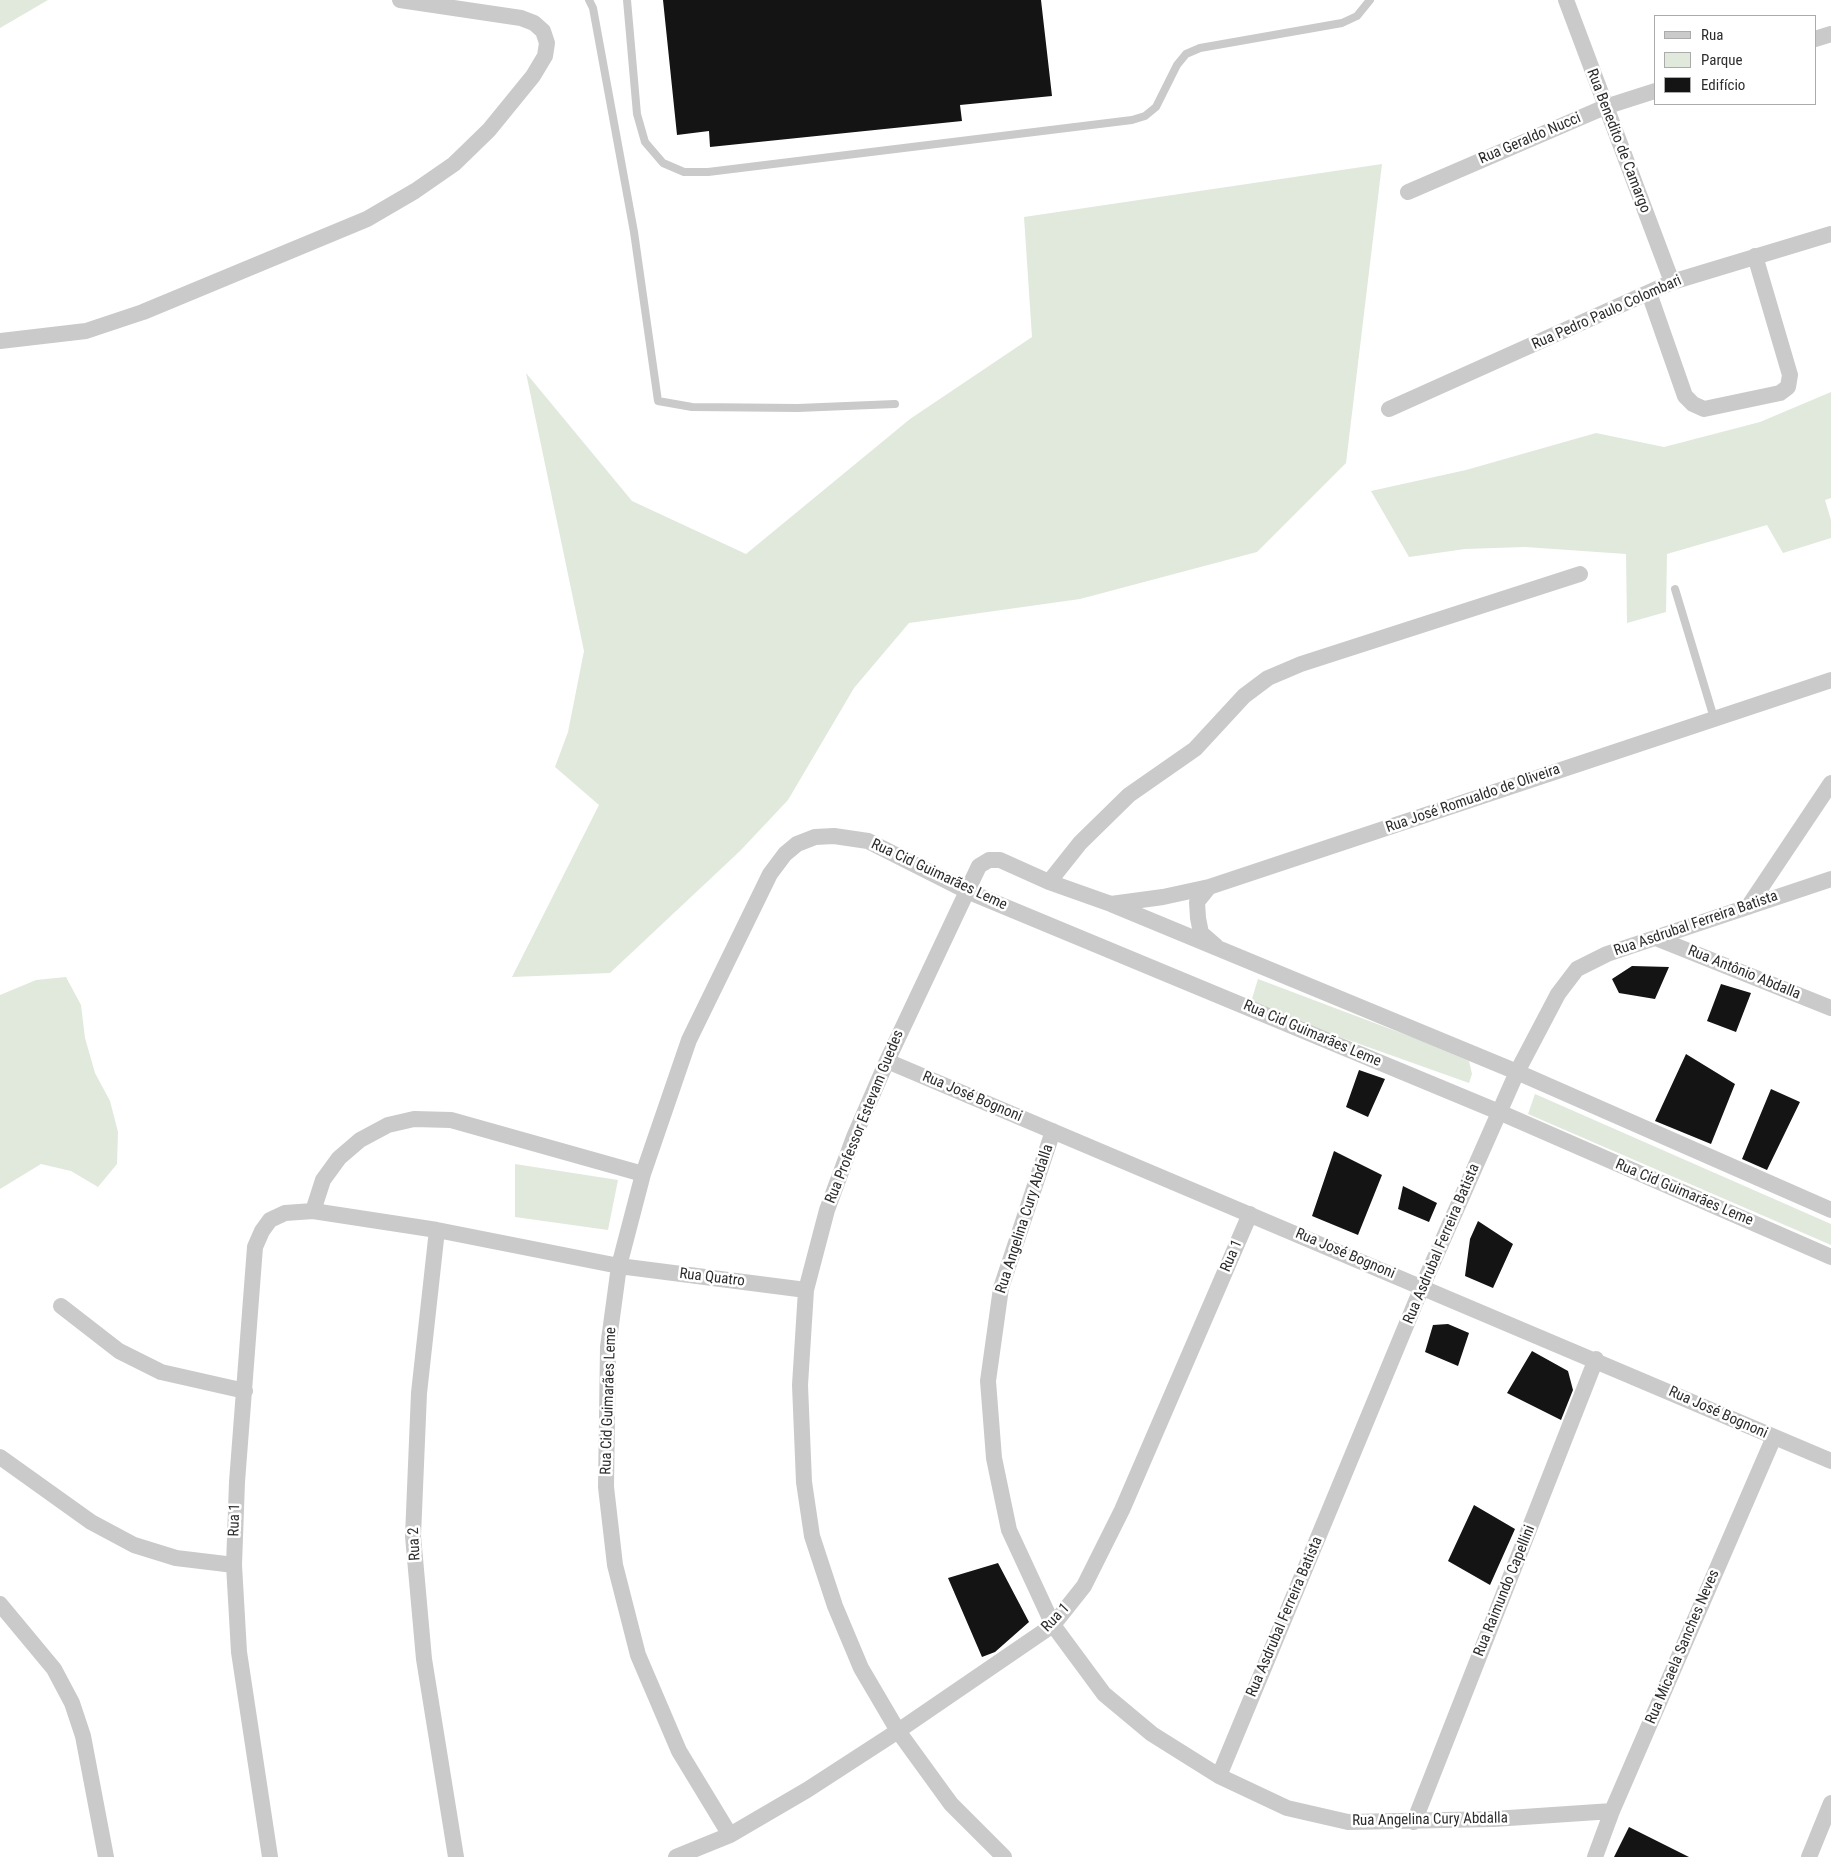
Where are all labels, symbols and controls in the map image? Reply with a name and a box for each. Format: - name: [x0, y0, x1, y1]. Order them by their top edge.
- legend: [1654, 15, 1816, 105]
- text: Rua: [1701, 26, 1723, 44]
- text: Parque: [1701, 51, 1743, 69]
- street label: Rua Benedito de Camargo: [1582, 66, 1654, 216]
- text: Edifício: [1701, 76, 1745, 94]
- street label: Rua Geraldo Nucci: [1476, 109, 1584, 169]
- street label: Rua Pedro Paulo Colombari: [1529, 272, 1685, 354]
- street label: Rua José Romualdo de Oliveira: [1384, 761, 1562, 837]
- street label: Rua Cid Guimarães Leme: [868, 836, 1010, 914]
- street label: Rua Asdrubal Ferreira Batista: [1612, 887, 1780, 961]
- street label: Rua Antônio Abdalla: [1685, 942, 1803, 1004]
- street label: Rua Cid Guimarães Leme: [1240, 997, 1384, 1071]
- street label: Rua Professor Estevam Guedes: [822, 1028, 908, 1206]
- street label: Rua José Bognoni: [919, 1068, 1025, 1126]
- street label: Rua Angelina Cury Abdalla: [992, 1142, 1058, 1296]
- street label: Rua Cid Guimarães Leme: [1612, 1156, 1756, 1230]
- street label: Rua Asdrubal Ferreira Batista: [1400, 1161, 1484, 1327]
- street label: Rua José Bognoni: [1292, 1225, 1398, 1283]
- street label: Rua 1: [1217, 1237, 1247, 1275]
- street label: Rua Quatro: [678, 1265, 746, 1291]
- street label: Rua Cid Guimarães Leme: [597, 1327, 621, 1475]
- street label: Rua José Bognoni: [1666, 1383, 1770, 1443]
- street label: Rua 1: [225, 1503, 245, 1537]
- street label: Rua Raimundo Capellini: [1470, 1523, 1540, 1659]
- street label: Rua 2: [405, 1527, 425, 1561]
- street label: Rua Asdrubal Ferreira Batista: [1243, 1534, 1327, 1700]
- street label: Rua Micaela Sanches Neves: [1642, 1567, 1724, 1727]
- street label: Rua 1: [1038, 1600, 1074, 1636]
- street label: Rua Angelina Cury Abdalla: [1352, 1810, 1508, 1830]

